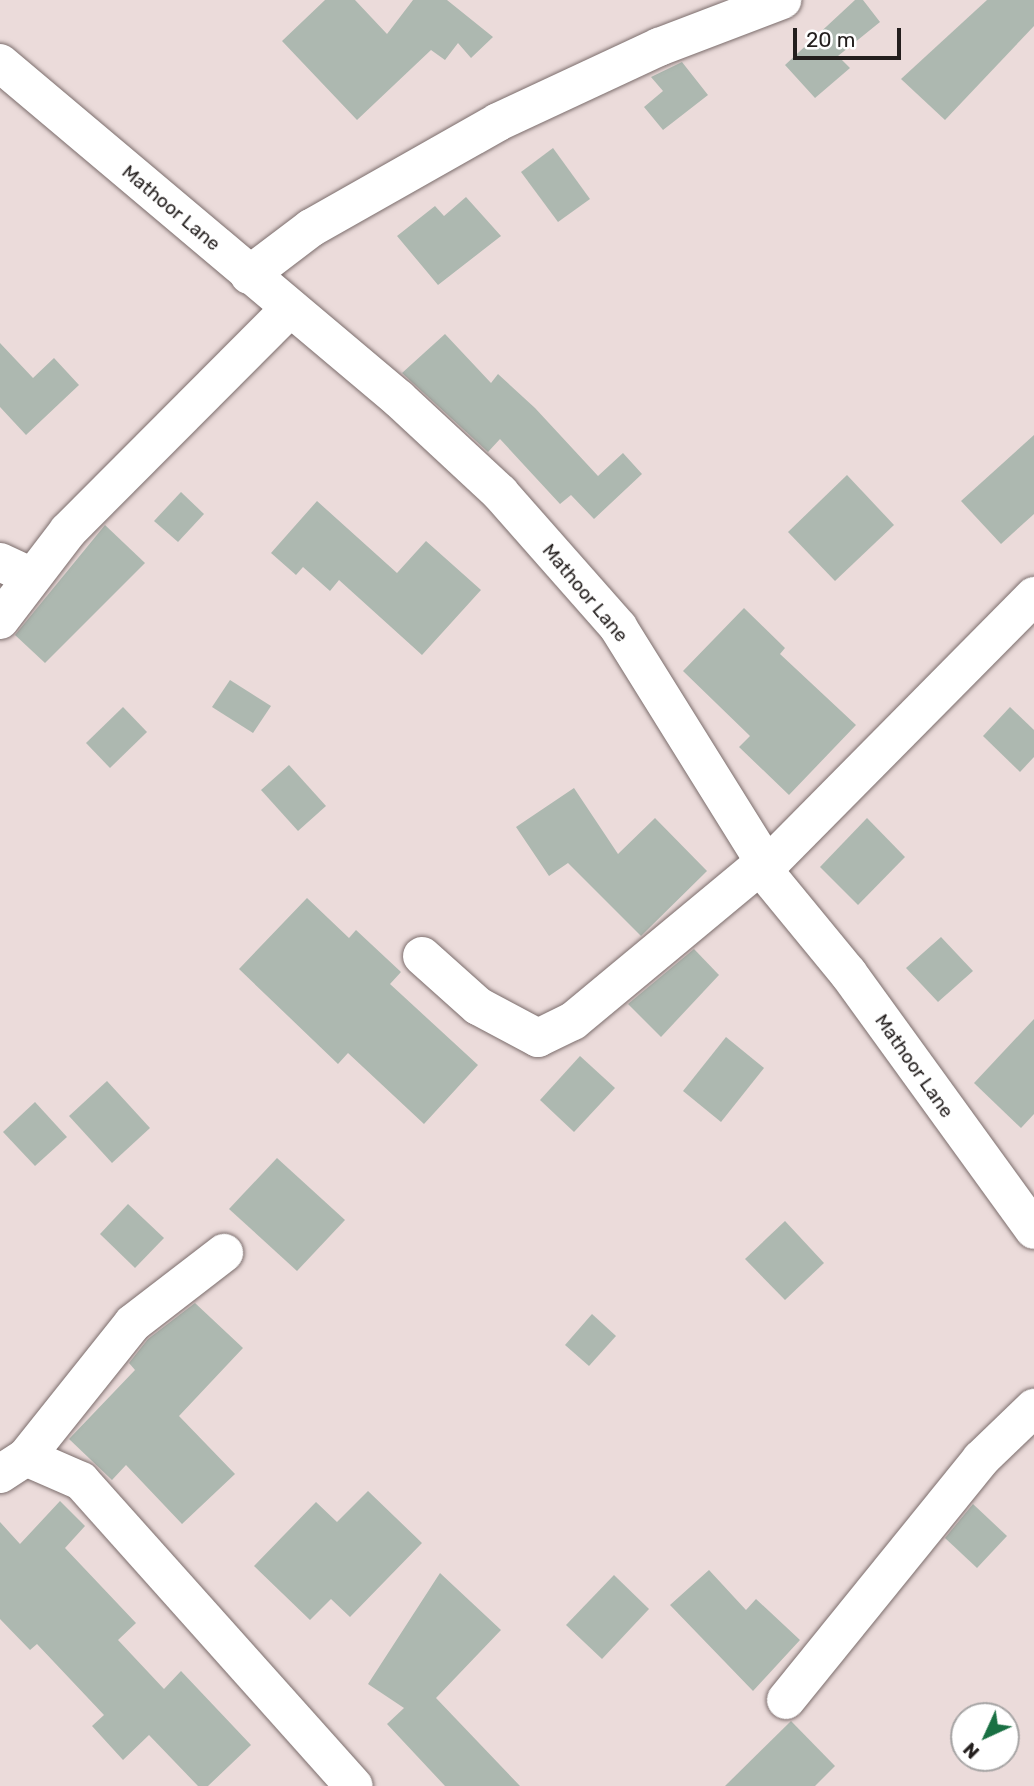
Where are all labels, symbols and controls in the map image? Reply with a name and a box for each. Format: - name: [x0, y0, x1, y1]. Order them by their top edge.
- scale bar: [796, 14, 904, 58]
- text: 20 m: [806, 27, 855, 52]
- street label: Mathoor Lane: [117, 160, 225, 256]
- street label: Mathoor Lane: [537, 539, 633, 647]
- street label: Mathoor Lane: [870, 1010, 958, 1122]
- north arrow: [950, 1702, 1020, 1772]
- text: N: [958, 1738, 984, 1764]

